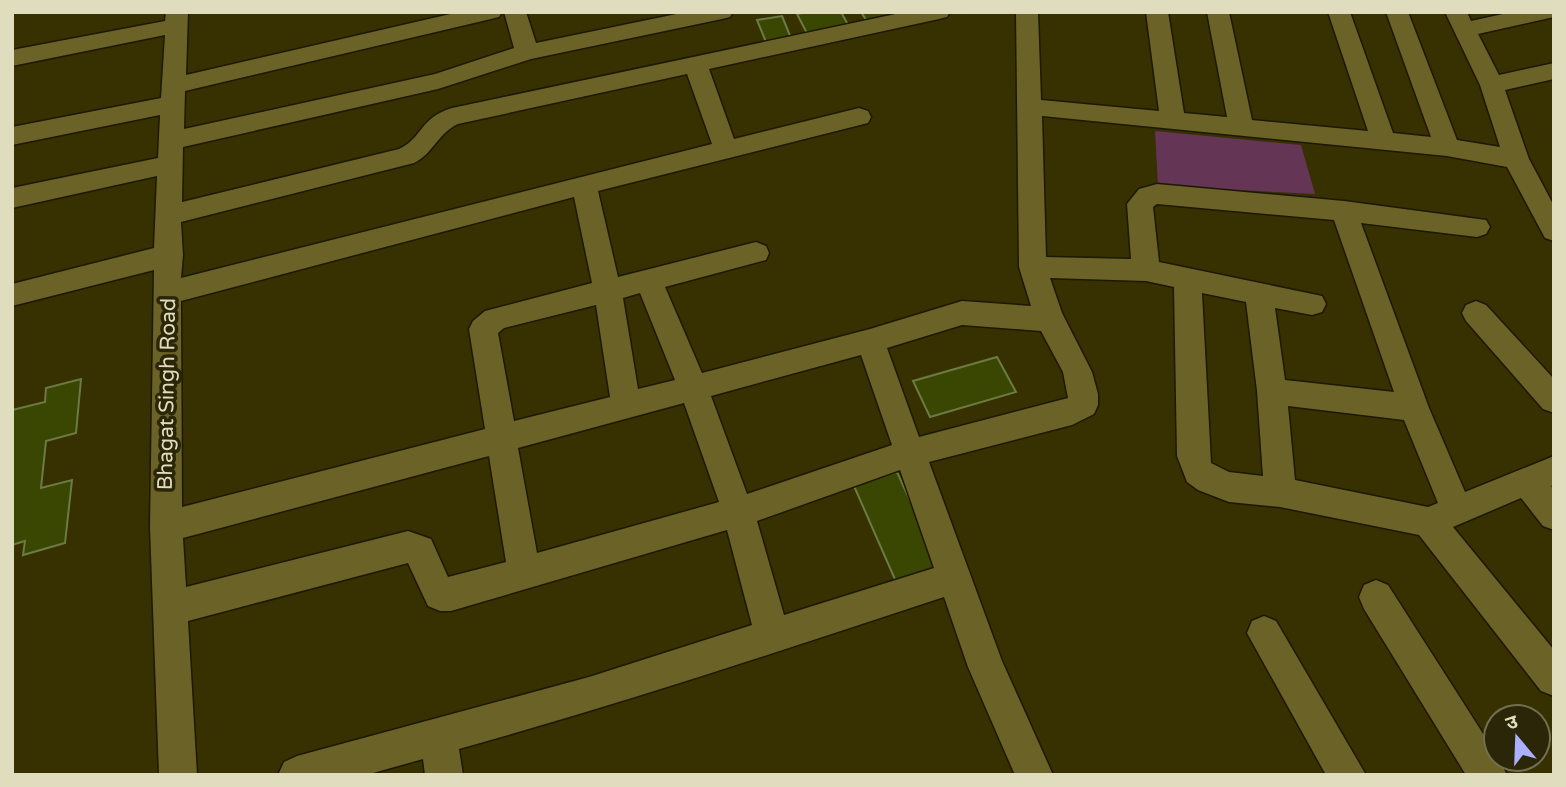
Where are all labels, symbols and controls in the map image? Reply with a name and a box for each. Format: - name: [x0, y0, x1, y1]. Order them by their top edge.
- street label: Bhagat Singh Road: [153, 298, 181, 490]
- north arrow: [1482, 703, 1552, 773]
- text: उ: [1503, 710, 1521, 735]

